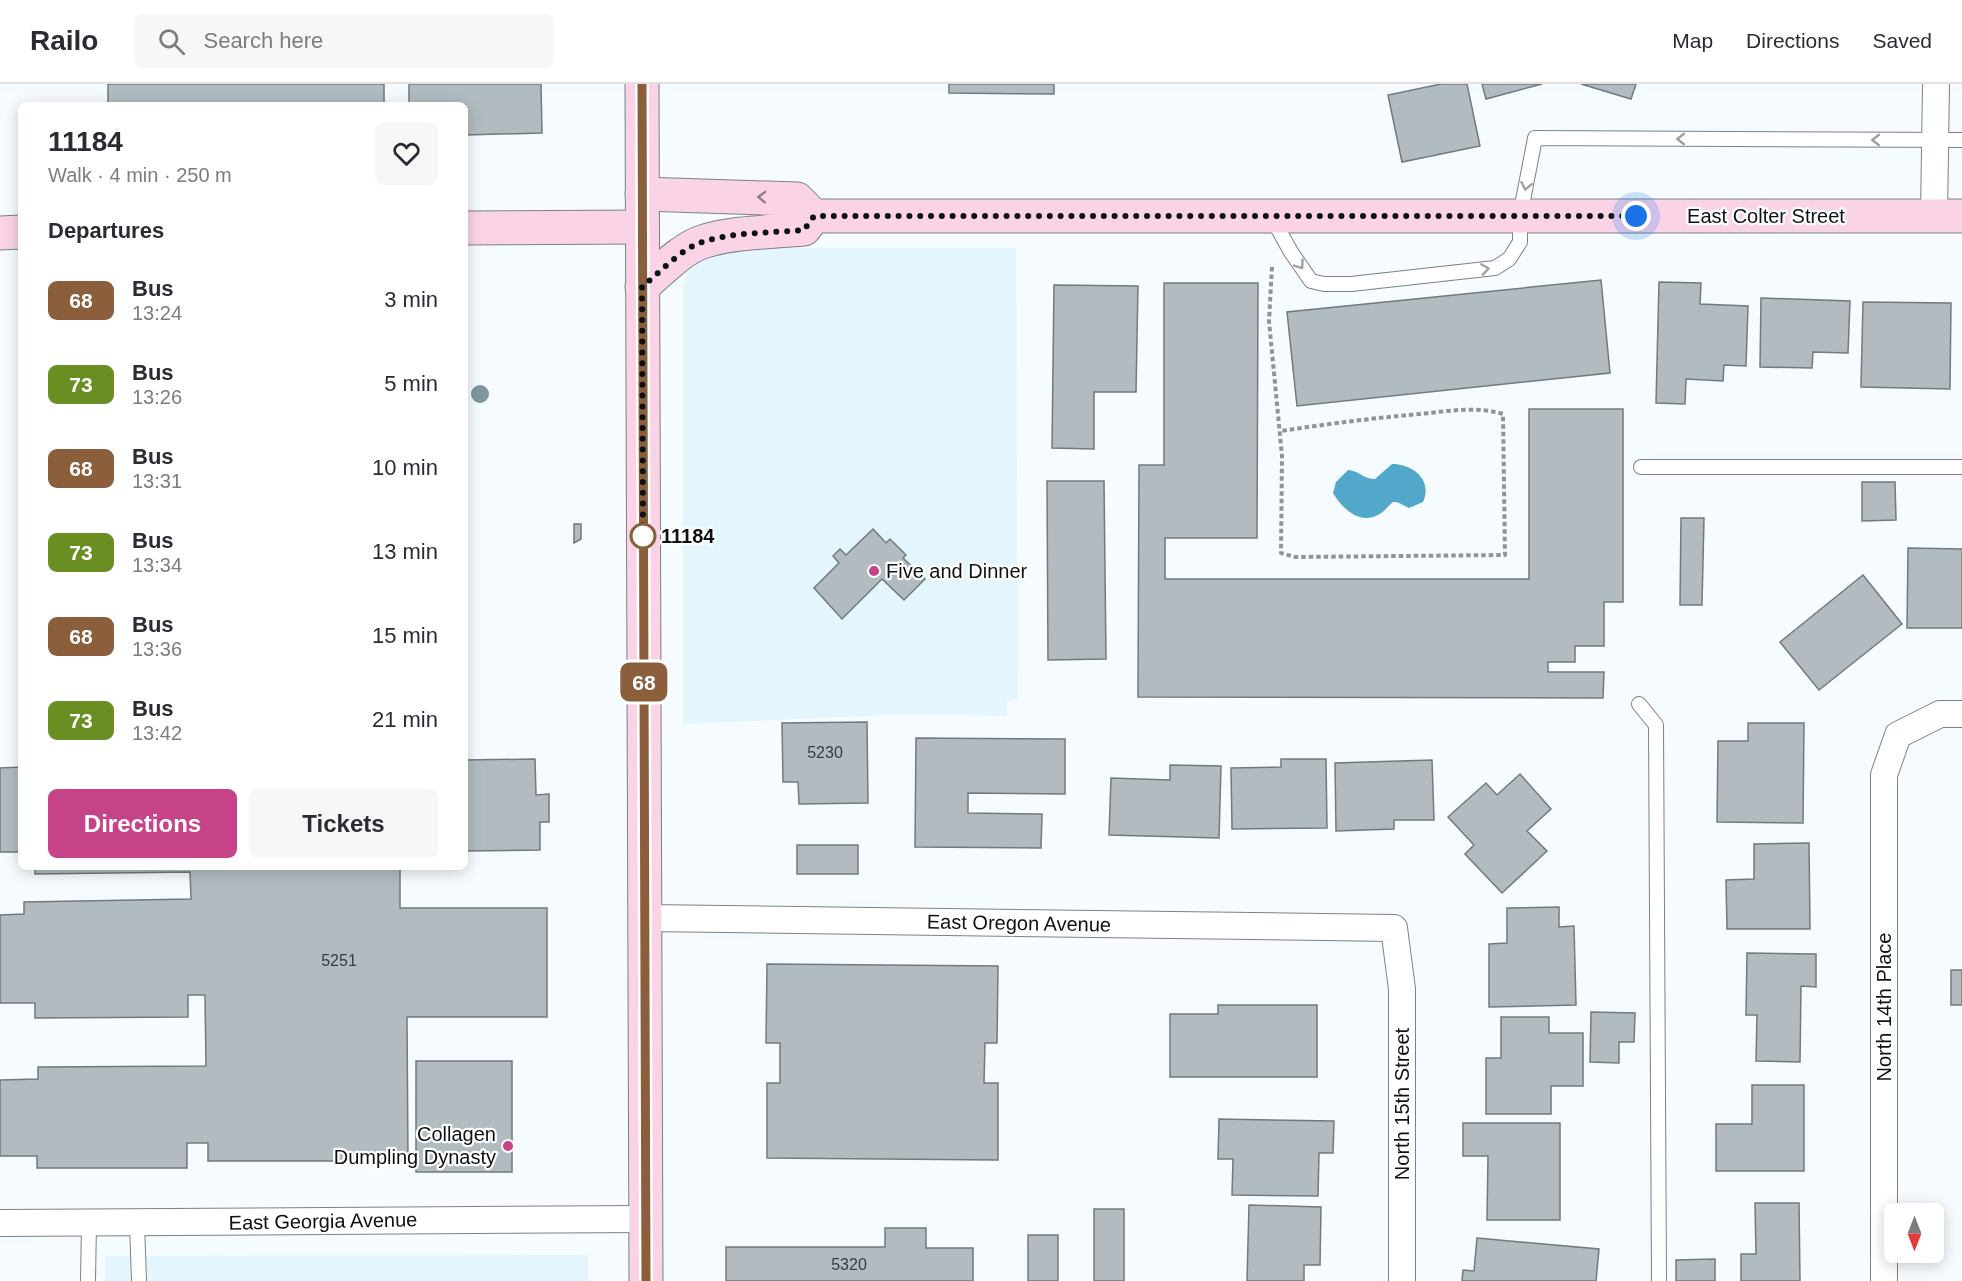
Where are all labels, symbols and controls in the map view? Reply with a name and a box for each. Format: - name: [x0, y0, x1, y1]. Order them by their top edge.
- search box: [134, 14, 554, 68]
- text: Railo: [30, 25, 98, 56]
- icon: search: [155, 25, 188, 58]
- text: Search here: [203, 28, 323, 53]
- text: Map: [1672, 29, 1713, 52]
- text: Directions: [1746, 29, 1839, 52]
- text: Saved: [1872, 29, 1932, 52]
- button: heart: [375, 122, 438, 185]
- text: 11184: [48, 126, 123, 157]
- one-way arrow: [1677, 133, 1686, 145]
- one-way arrow: [1872, 134, 1881, 146]
- text: Walk · 4 min · 250 m: [48, 164, 232, 186]
- one-way arrow: [1520, 180, 1533, 190]
- one-way arrow: [758, 191, 767, 204]
- your location: [1621, 201, 1651, 231]
- street label: East Colter Street: [1687, 205, 1845, 227]
- text: Departures: [48, 218, 164, 243]
- one-way arrow: [1293, 259, 1304, 270]
- one-way arrow: [1481, 263, 1490, 275]
- text: Bus: [132, 276, 174, 301]
- text: 3 min: [384, 287, 438, 312]
- text: 68: [69, 289, 93, 312]
- text: 13:24: [132, 302, 182, 324]
- text: Bus: [132, 360, 174, 385]
- text: 5 min: [384, 371, 438, 396]
- text: 73: [69, 373, 93, 396]
- text: 13:26: [132, 386, 182, 408]
- text: Bus: [132, 444, 174, 469]
- text: 10 min: [372, 455, 438, 480]
- text: 68: [69, 457, 93, 480]
- text: 13:31: [132, 470, 182, 492]
- marker: 11184: [630, 523, 656, 549]
- place label: 11184: [661, 525, 715, 547]
- text: Bus: [132, 528, 174, 553]
- text: 13 min: [372, 539, 438, 564]
- text: 73: [69, 541, 93, 564]
- text: 13:34: [132, 554, 182, 576]
- place label: Five and Dinner: [886, 560, 1028, 582]
- marker: Five and Dinner: [867, 564, 881, 578]
- text: Bus: [132, 612, 174, 637]
- text: 15 min: [372, 623, 438, 648]
- text: 68: [69, 625, 93, 648]
- text: 13:36: [132, 638, 182, 660]
- line badge: 68: [617, 662, 671, 702]
- text: 68: [632, 671, 656, 694]
- text: Bus: [132, 696, 174, 721]
- text: 21 min: [372, 707, 438, 732]
- text: 73: [69, 709, 93, 732]
- text: 13:42: [132, 722, 182, 744]
- house number: 5230: [807, 744, 843, 761]
- button: Directions: [48, 789, 237, 858]
- button: Tickets: [249, 789, 438, 858]
- street label: East Oregon Avenue: [927, 910, 1111, 936]
- street label: North 14th Place: [1873, 933, 1895, 1081]
- house number: 5251: [321, 952, 357, 969]
- street label: North 15th Street: [1391, 1027, 1413, 1180]
- place label: Collagen Dumpling Dynasty: [334, 1123, 496, 1168]
- marker: Collagen Dumpling Dynasty: [501, 1139, 515, 1153]
- north arrow: [1884, 1203, 1944, 1263]
- map controls: [1884, 1203, 1944, 1263]
- street label: East Georgia Avenue: [228, 1208, 418, 1234]
- house number: 5320: [831, 1256, 867, 1273]

